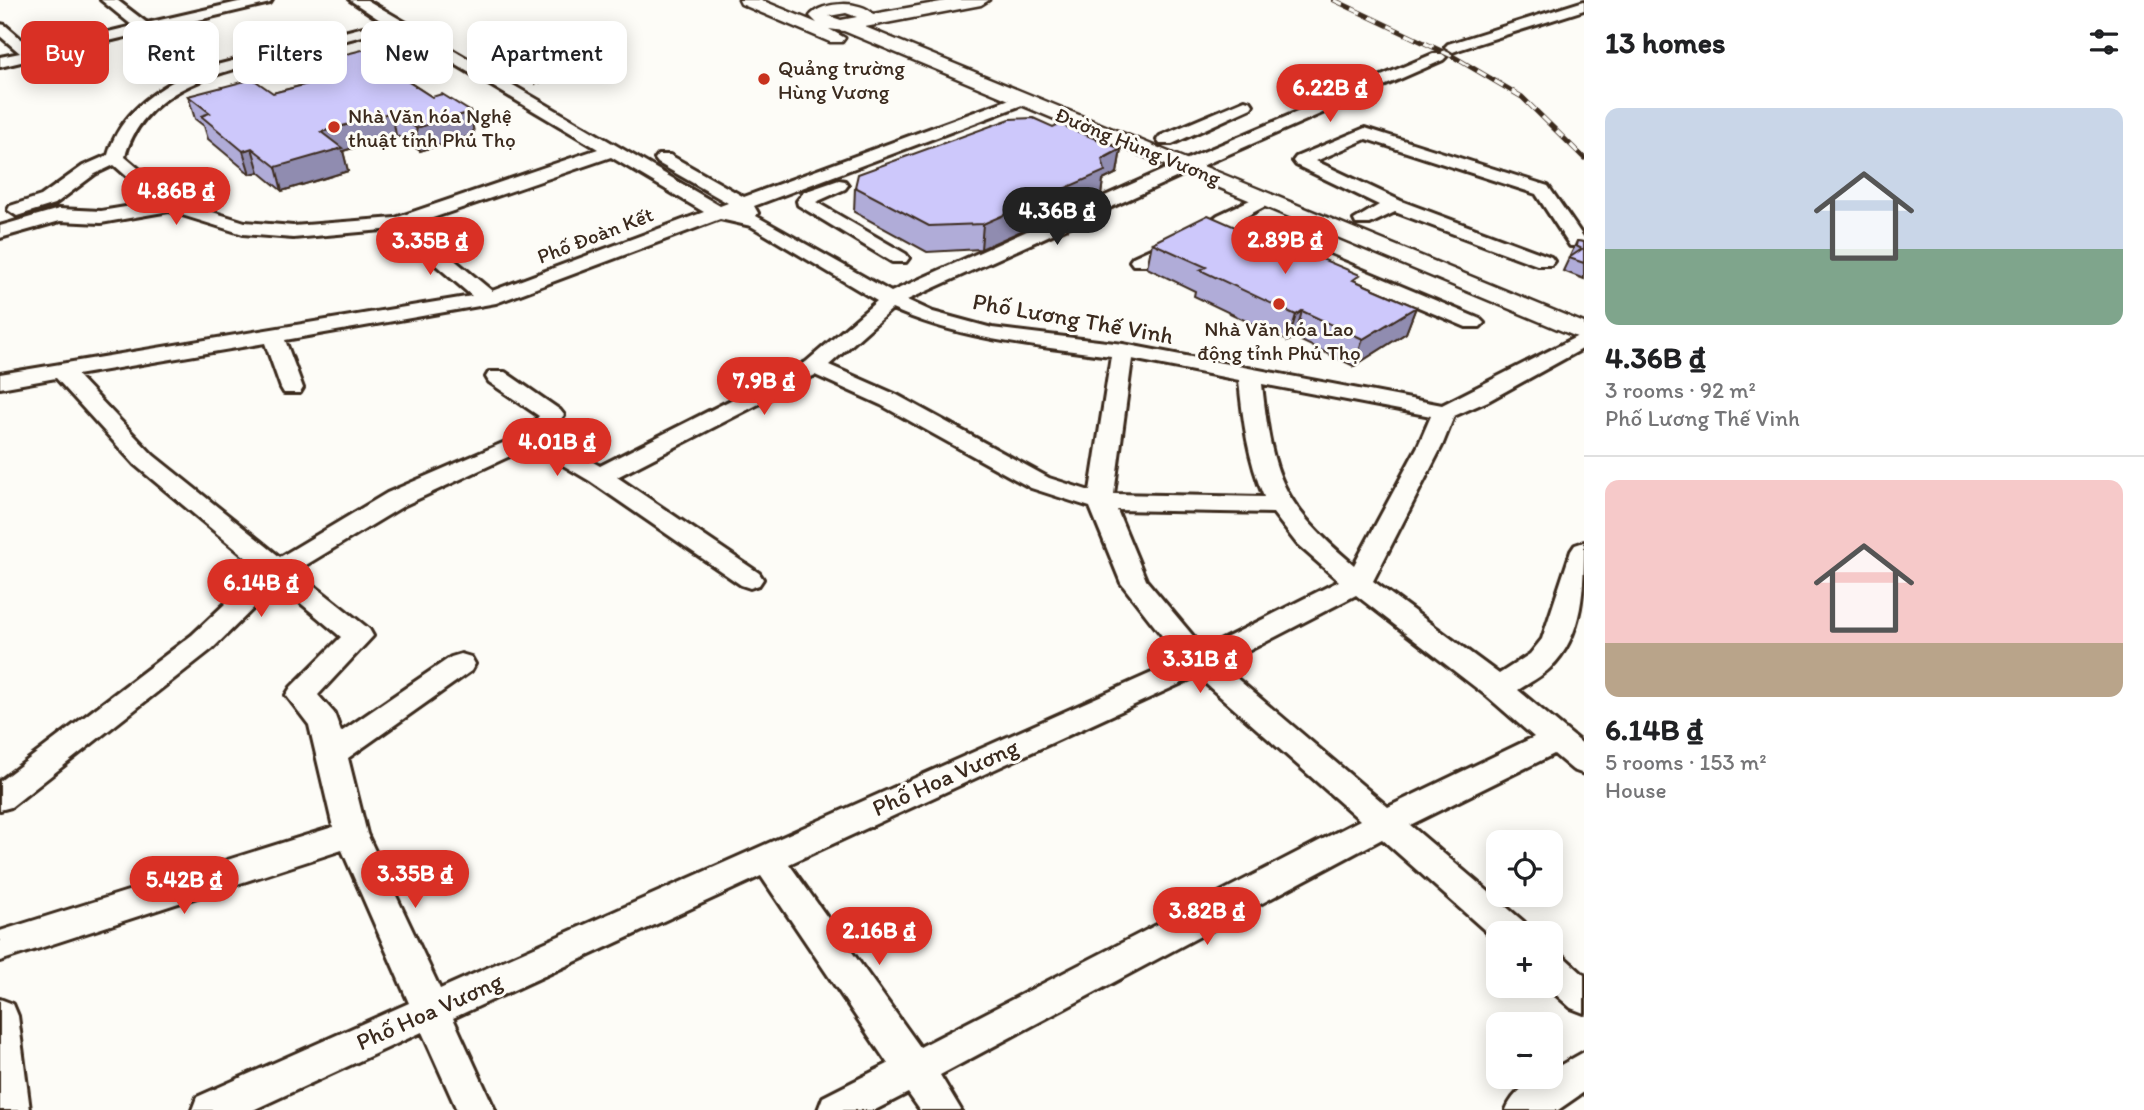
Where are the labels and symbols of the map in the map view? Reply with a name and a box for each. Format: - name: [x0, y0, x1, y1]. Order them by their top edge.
- place label: Quảng trường Hùng Vương: [778, 55, 905, 104]
- pin: 6.22B ₫: [1265, 64, 1395, 124]
- marker: Quảng trường Hùng Vương: [756, 71, 772, 87]
- street label: Đường Hùng Vương: [1052, 101, 1225, 191]
- place label: Nhà Văn hóa Nghệ thuật tỉnh Phú Thọ: [348, 103, 516, 152]
- marker: Nhà Văn hóa Nghệ thuật tỉnh Phú Thọ: [326, 119, 342, 135]
- pin: 4.86B ₫: [111, 168, 241, 227]
- pin: 4.36B ₫: [992, 188, 1122, 247]
- street label: Phố Đoàn Kết: [533, 201, 657, 269]
- pin: 2.89B ₫: [1220, 216, 1350, 276]
- pin: 3.35B ₫: [365, 218, 495, 277]
- street label: Phố Lương Thế Vinh: [970, 286, 1176, 350]
- marker: Nhà Văn hóa Lao động tỉnh Phú Thọ: [1271, 296, 1287, 312]
- place label: Nhà Văn hóa Lao động tỉnh Phú Thọ: [1197, 316, 1361, 365]
- pin: 7.9B ₫: [707, 358, 821, 417]
- pin: 4.01B ₫: [492, 419, 622, 478]
- pin: 6.14B ₫: [196, 560, 326, 619]
- pin: 3.31B ₫: [1135, 636, 1265, 695]
- street label: Phố Hoa Vương: [867, 732, 1023, 822]
- pin: 3.35B ₫: [350, 850, 480, 910]
- pin: 5.42B ₫: [119, 856, 249, 916]
- pin: 3.82B ₫: [1142, 888, 1272, 947]
- pin: 2.16B ₫: [814, 908, 944, 967]
- street label: Phố Hoa Vương: [351, 966, 507, 1056]

